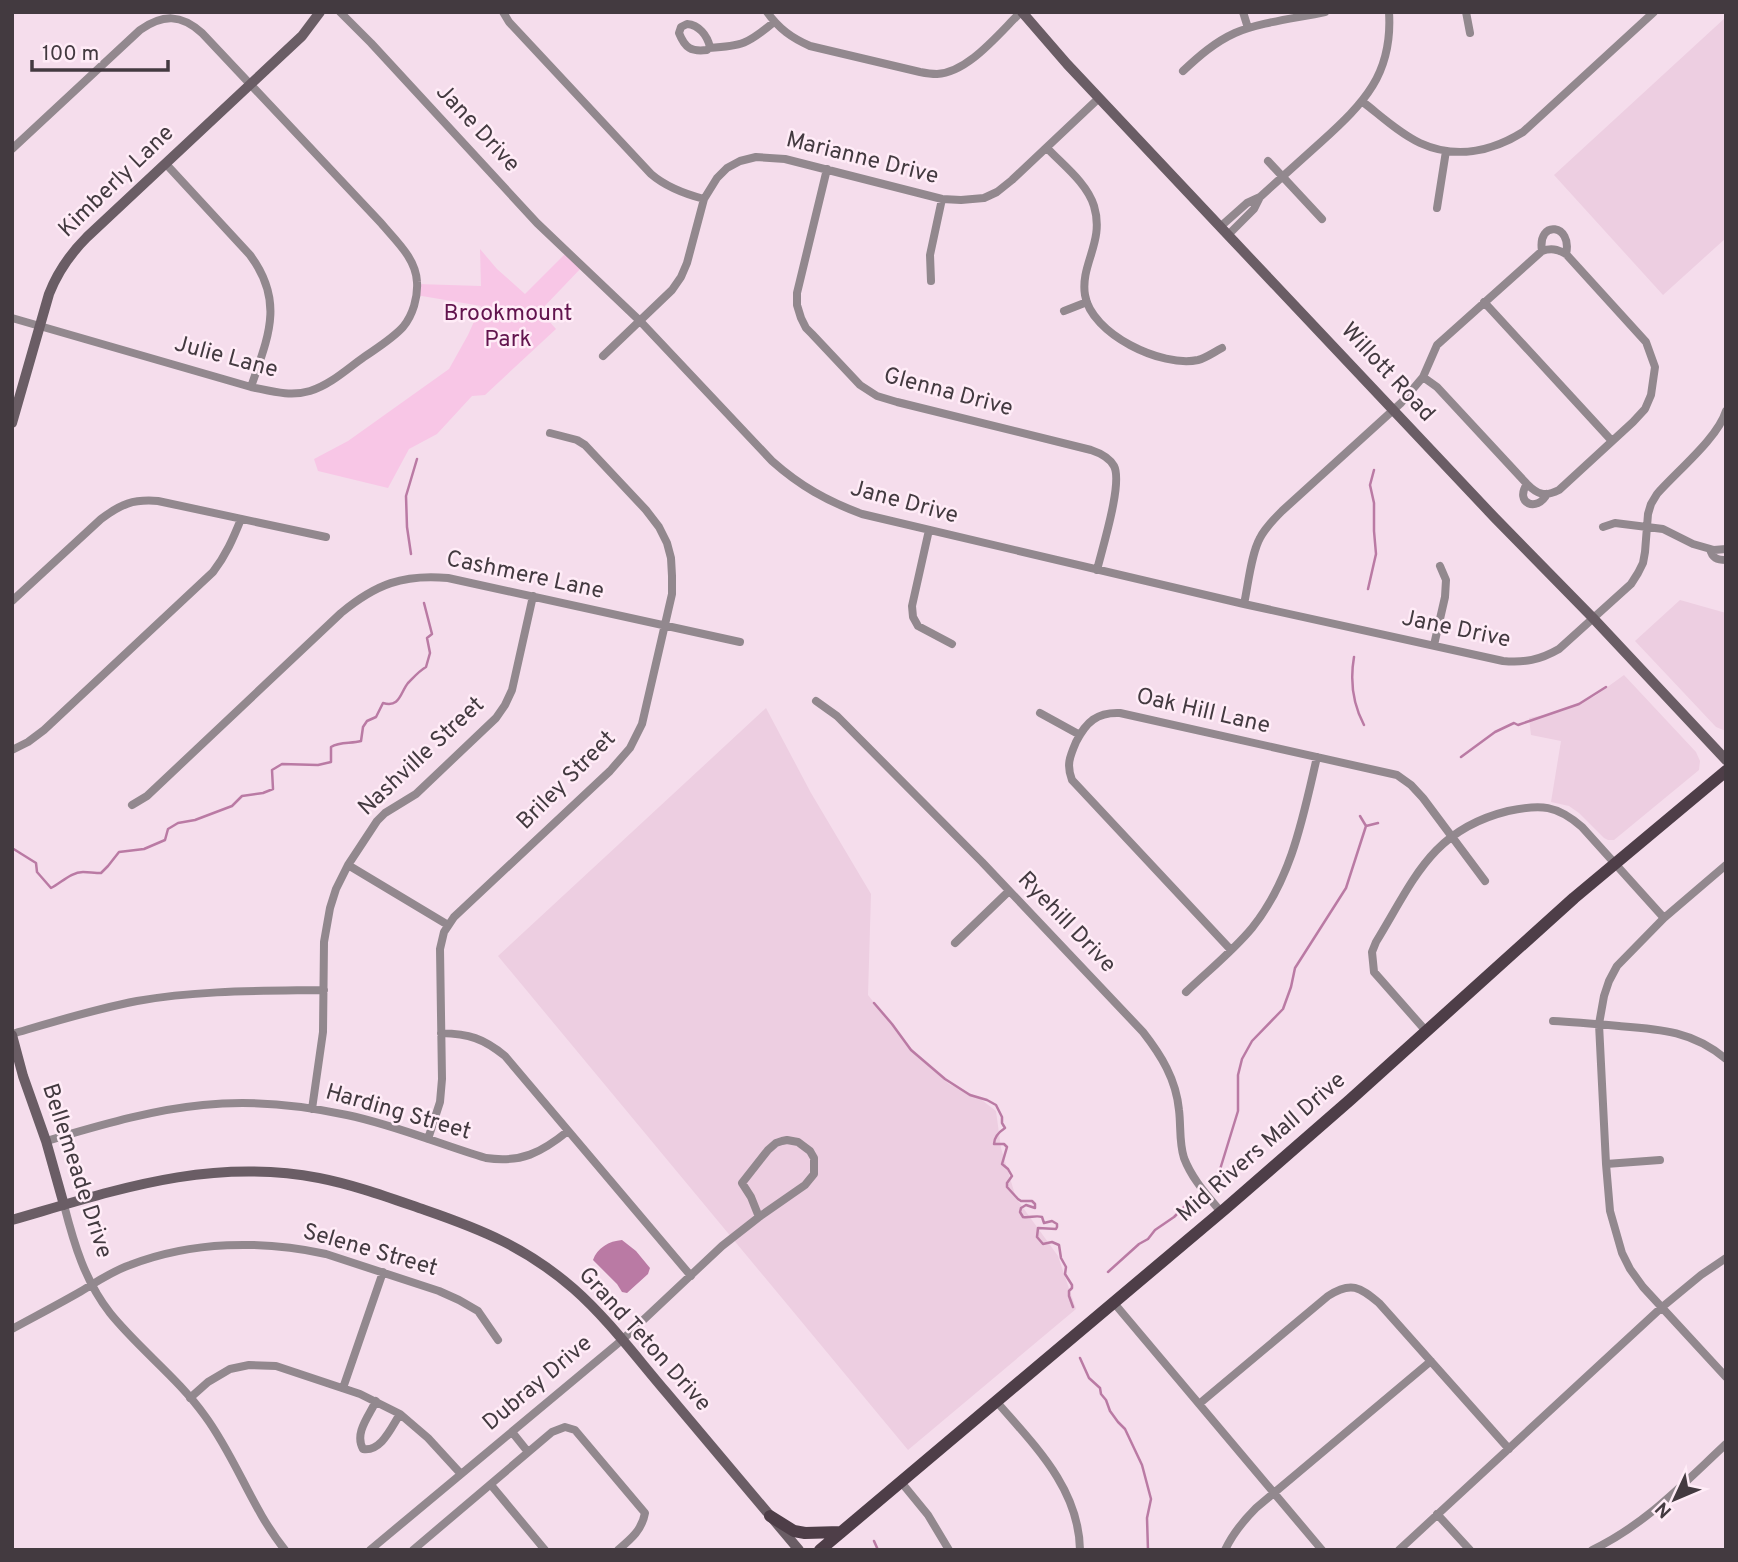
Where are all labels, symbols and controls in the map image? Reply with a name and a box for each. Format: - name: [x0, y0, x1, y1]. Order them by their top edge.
- scale bar: [32, 28, 168, 72]
- text: 100 m: [42, 41, 99, 68]
- street label: Jane Drive: [429, 79, 525, 179]
- street label: Kimberly Lane: [53, 120, 181, 244]
- street label: Marianne Drive: [783, 126, 941, 192]
- park label: Brookmount Park: [444, 300, 572, 355]
- street label: Willott Road: [1334, 317, 1440, 429]
- street label: Julie Lane: [171, 330, 281, 386]
- street label: Glenna Drive: [880, 362, 1016, 424]
- street label: Jane Drive: [847, 475, 961, 531]
- street label: Cashmere Lane: [443, 545, 607, 607]
- street label: Jane Drive: [1399, 604, 1513, 656]
- street label: Oak Hill Lane: [1133, 683, 1273, 741]
- street label: Nashville Street: [353, 691, 491, 823]
- street label: Briley Street: [511, 725, 623, 837]
- street label: Ryehill Drive: [1010, 866, 1122, 980]
- street label: Mid Rivers Mall Drive: [1171, 1067, 1353, 1229]
- street label: Harding Street: [322, 1078, 474, 1148]
- street label: Bellemeade Drive: [34, 1080, 118, 1262]
- street label: Selene Street: [299, 1218, 441, 1284]
- street label: Grand Teton Drive: [571, 1262, 717, 1418]
- street label: Dubray Drive: [477, 1330, 599, 1438]
- north arrow: [1640, 1464, 1710, 1534]
- text: N: [1651, 1496, 1678, 1523]

